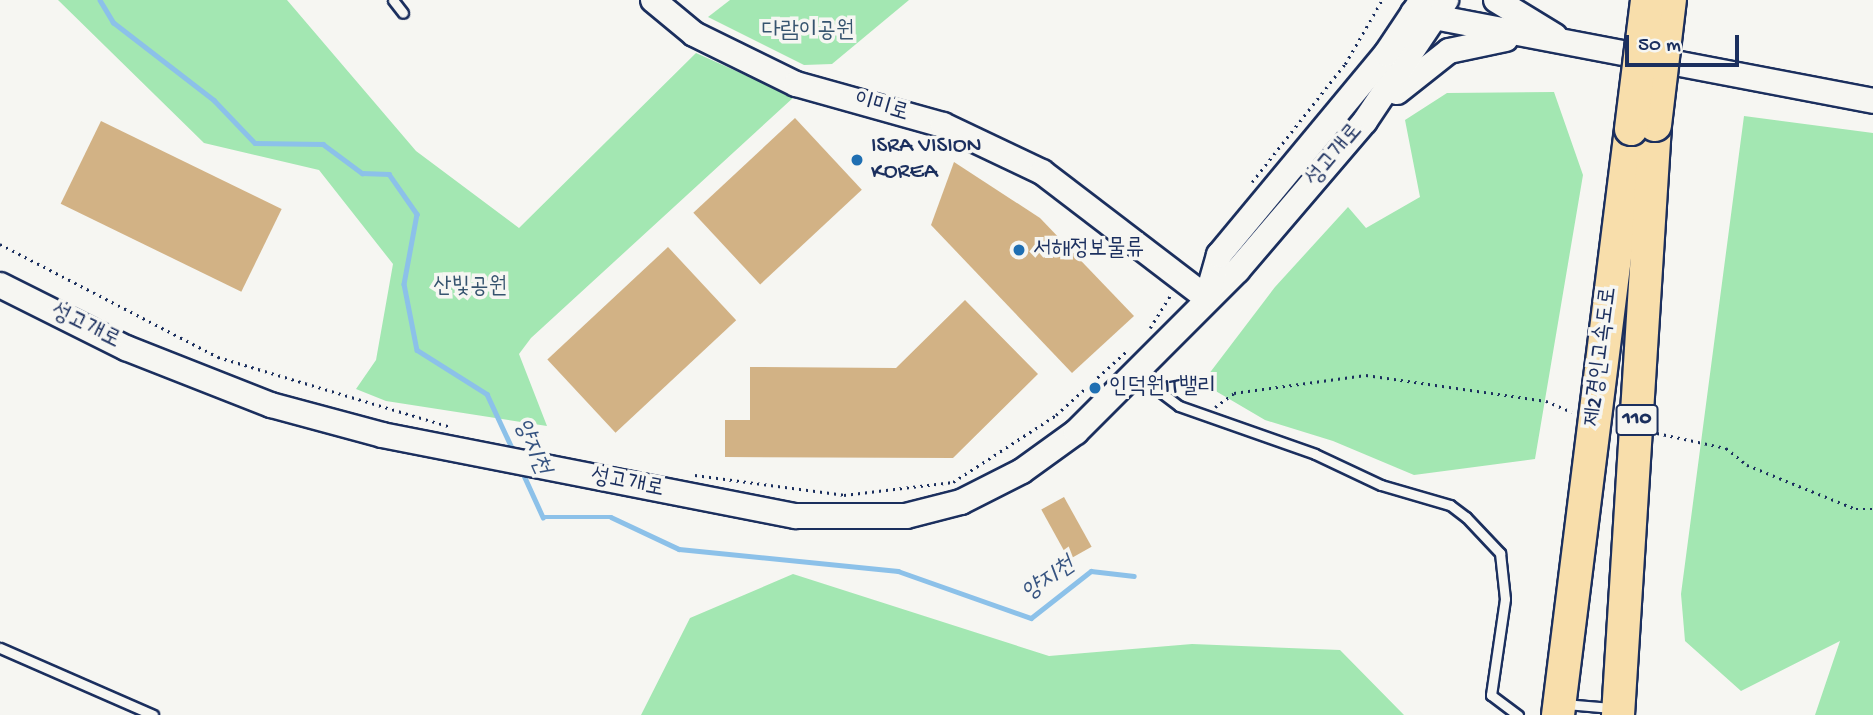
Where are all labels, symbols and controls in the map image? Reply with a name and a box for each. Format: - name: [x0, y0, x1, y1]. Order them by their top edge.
- park label: 다람이공원: [762, 18, 854, 46]
- scale bar: [1628, 21, 1742, 65]
- text: 50 m: [1638, 34, 1681, 59]
- street label: 이미로: [851, 87, 911, 129]
- street label: 성고개로: [1301, 119, 1369, 193]
- place label: ISRA VISION KOREA: [871, 133, 982, 187]
- marker: ISRA VISION KOREA: [849, 152, 865, 168]
- place label: 서해정보물류: [1033, 236, 1144, 264]
- marker: 서해정보물류: [1011, 242, 1027, 258]
- park label: 산빛공원: [433, 274, 507, 302]
- street label: 제2경인고속도로: [1580, 285, 1624, 429]
- street label: 성고개로: [46, 298, 124, 356]
- place label: 인덕원IT밸리: [1109, 374, 1216, 402]
- marker: 인덕원IT밸리: [1087, 380, 1103, 396]
- road number: 110: [1614, 402, 1660, 438]
- water label: 양지천: [506, 415, 556, 479]
- street label: 성고개로: [588, 463, 666, 505]
- water label: 양지천: [1017, 552, 1081, 608]

